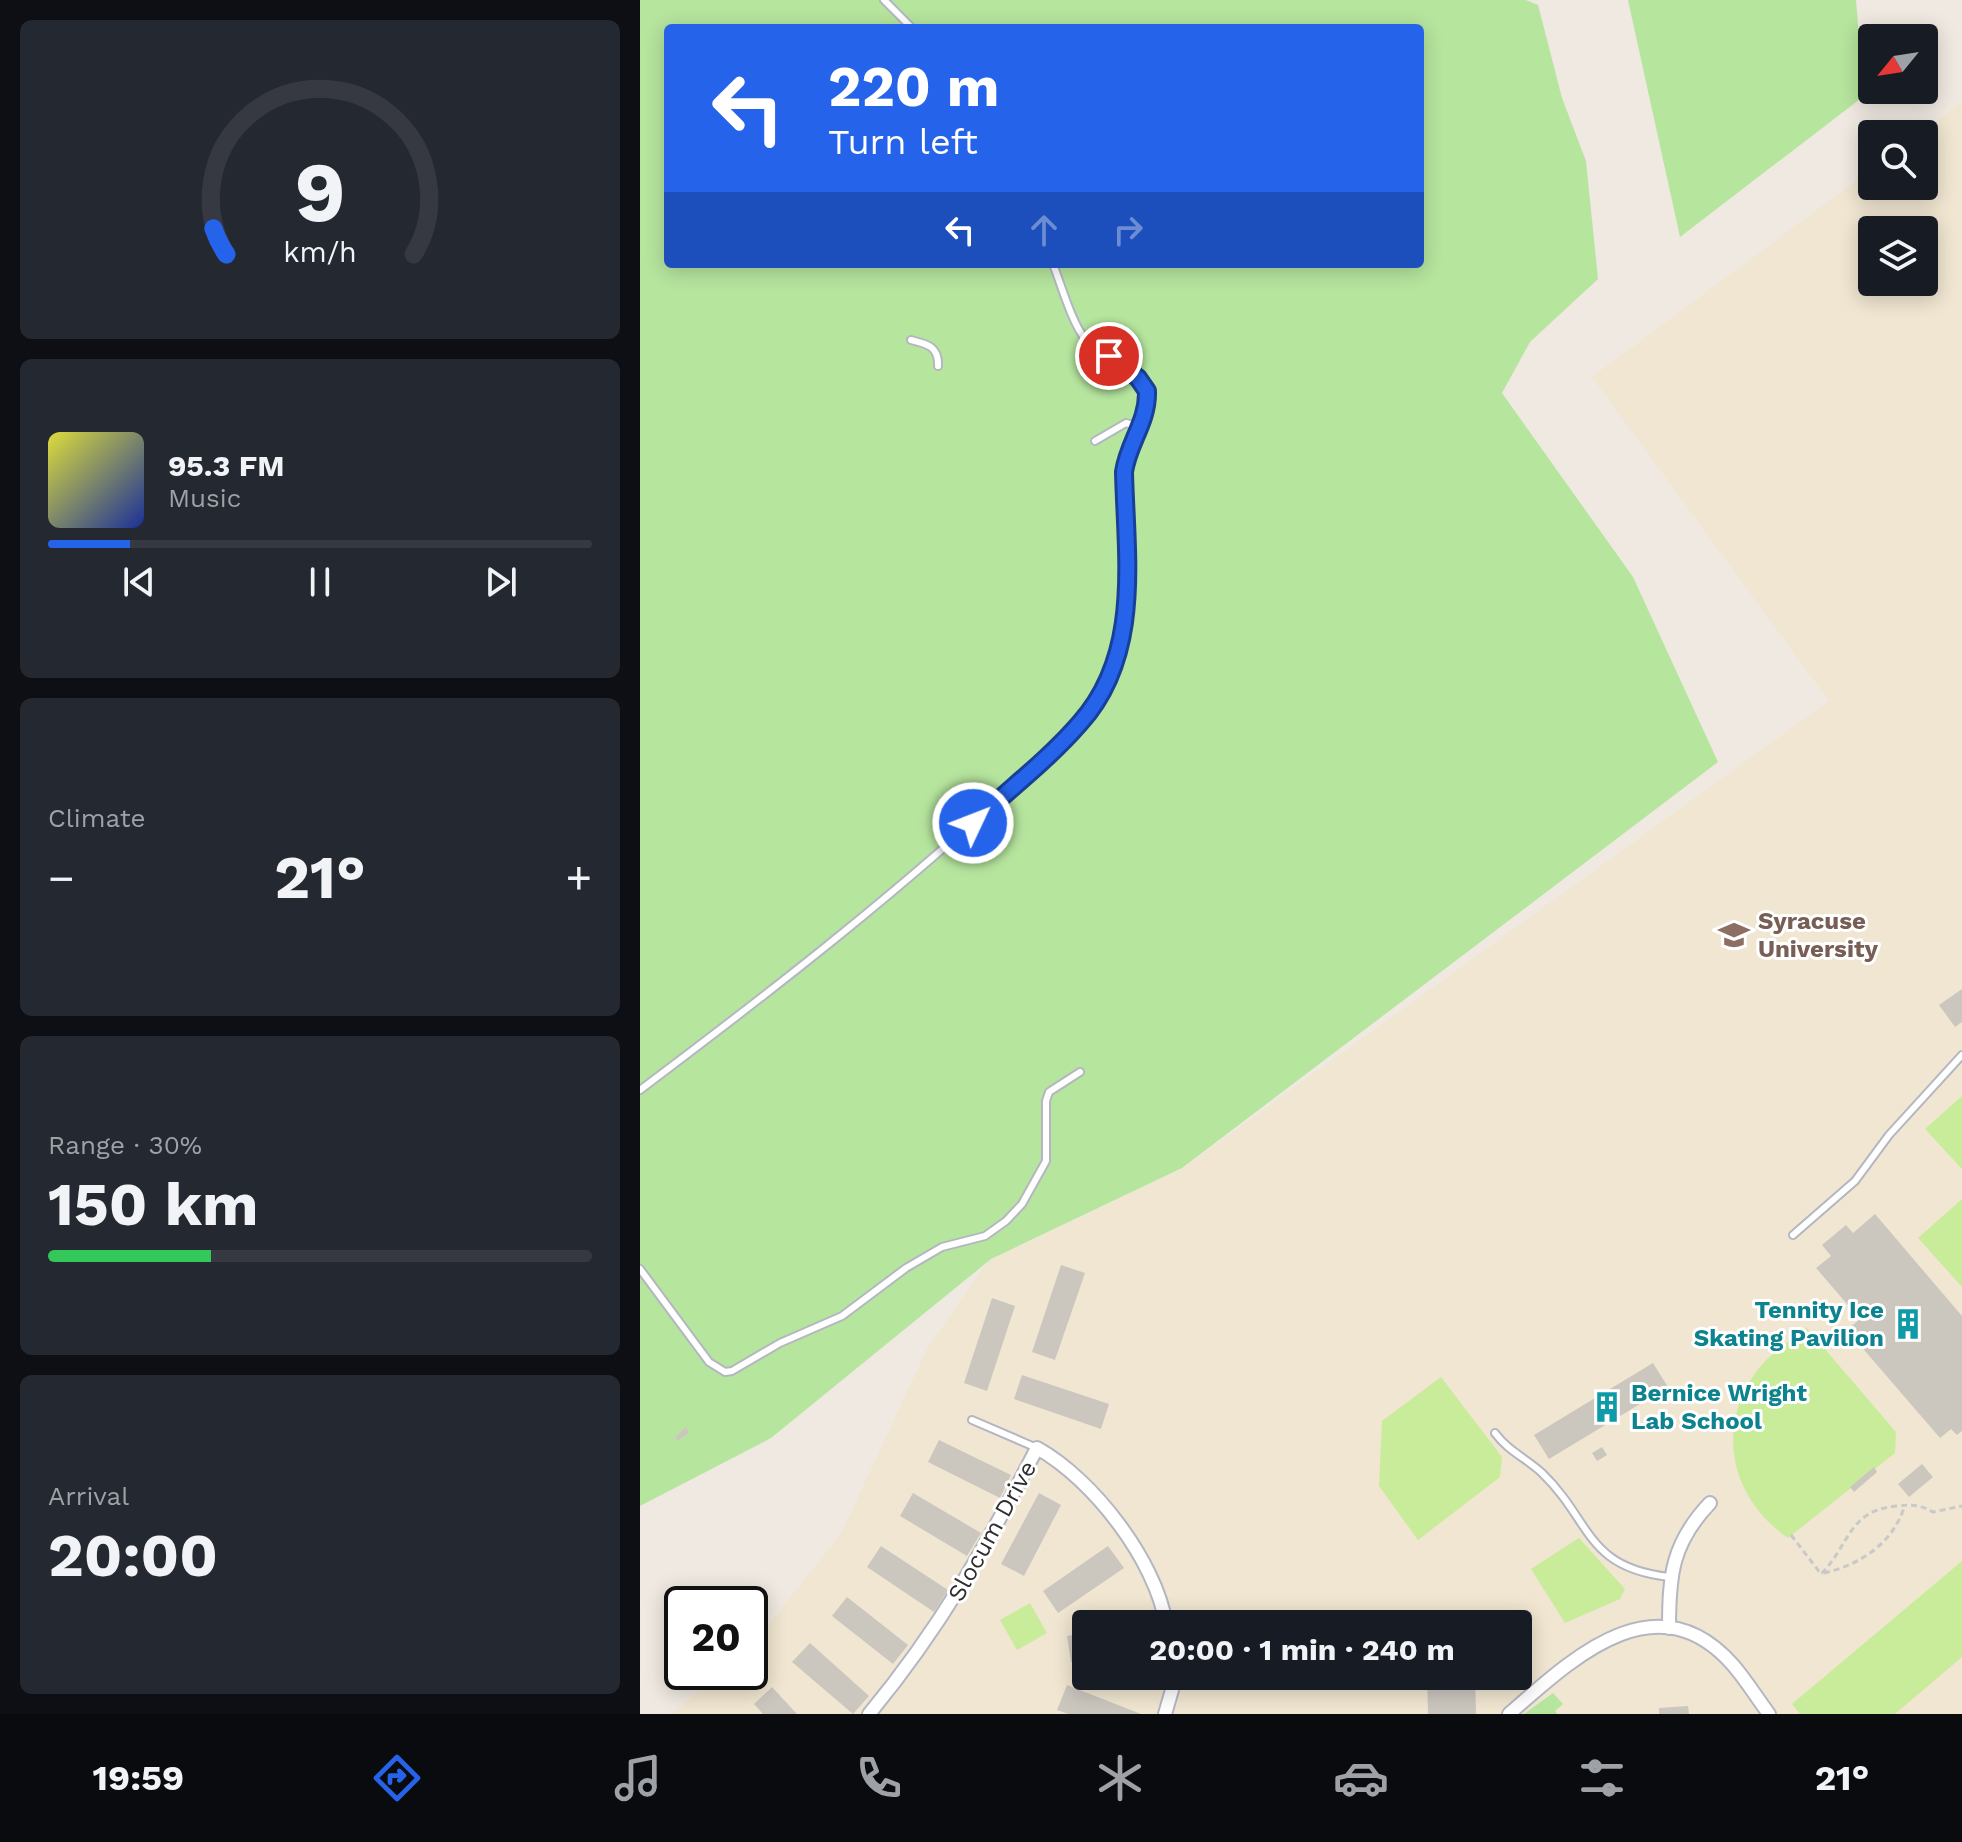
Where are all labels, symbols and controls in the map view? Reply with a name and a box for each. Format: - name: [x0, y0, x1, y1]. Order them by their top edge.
- north arrow: [1858, 24, 1938, 104]
- map controls: [1858, 24, 1938, 296]
- text: 220 m: [828, 54, 1000, 120]
- icon: left: [696, 56, 800, 160]
- button: search: [1858, 120, 1938, 200]
- text: Turn left: [828, 121, 978, 163]
- text: 9: [294, 144, 346, 241]
- icon: left: [938, 208, 982, 252]
- icon: ahead: [1022, 208, 1066, 252]
- icon: right: [1106, 208, 1150, 252]
- button: layers: [1858, 216, 1938, 296]
- text: km/h: [283, 236, 357, 270]
- pin: [1075, 322, 1143, 390]
- icon: arrive: [1087, 334, 1131, 378]
- text: 95.3 FM: [168, 448, 285, 483]
- text: Music: [168, 483, 241, 513]
- icon: previous: [117, 560, 161, 604]
- icon: pause: [298, 560, 342, 604]
- icon: next: [479, 560, 523, 604]
- position arrow: [931, 781, 1015, 865]
- text: Climate: [48, 803, 146, 833]
- text: 21°: [274, 842, 366, 913]
- text: −: [48, 852, 75, 904]
- text: +: [565, 852, 592, 904]
- place label: Syracuse University: [1758, 907, 1878, 963]
- school or university icon: Syracuse University: [1717, 918, 1751, 952]
- text: Range · 30%: [48, 1130, 202, 1160]
- text: 150 km: [48, 1169, 258, 1240]
- place label: Tennity Ice Skating Pavilion: [1694, 1296, 1884, 1352]
- building icon: Tennity Ice Skating Pavilion: [1891, 1307, 1925, 1341]
- place label: Bernice Wright Lab School: [1631, 1379, 1807, 1435]
- building icon: Bernice Wright Lab School: [1590, 1390, 1624, 1424]
- street label: Slocum Drive: [942, 1456, 1042, 1606]
- text: Arrival: [48, 1481, 129, 1511]
- text: 20:00: [48, 1520, 218, 1591]
- speed limit sign: 20: [664, 1586, 768, 1690]
- text: 20:00 · 1 min · 240 m: [1149, 1632, 1455, 1667]
- icon: directions: [369, 1750, 425, 1806]
- icon: music: [610, 1750, 666, 1806]
- icon: phone: [851, 1750, 907, 1806]
- icon: climate: [1092, 1750, 1148, 1806]
- icon: car: [1333, 1750, 1389, 1806]
- icon: filters: [1574, 1750, 1630, 1806]
- text: 19:59: [92, 1757, 184, 1799]
- text: 21°: [1815, 1757, 1869, 1799]

